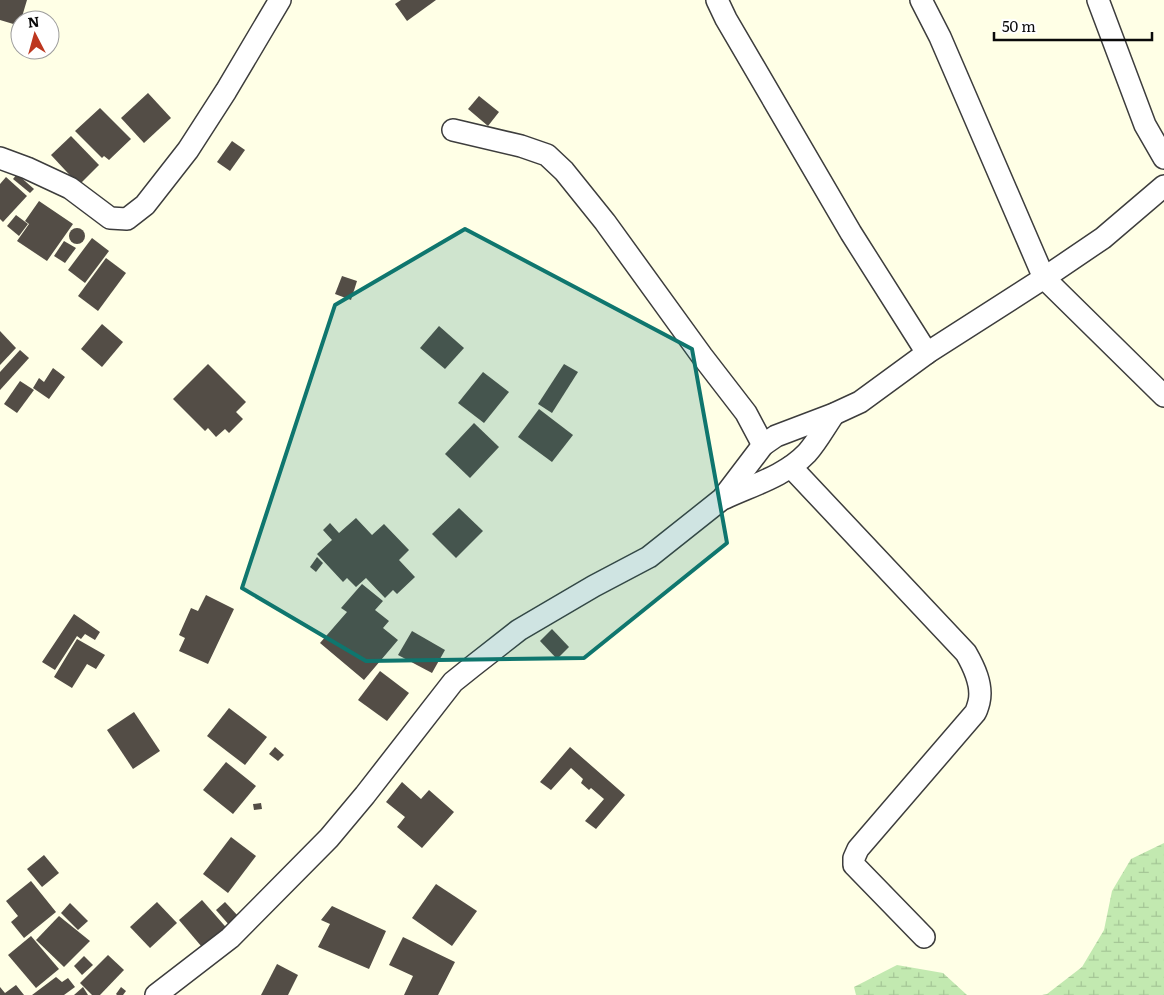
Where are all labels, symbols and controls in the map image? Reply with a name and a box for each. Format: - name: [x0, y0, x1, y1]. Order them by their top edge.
- north arrow: [10, 10, 60, 60]
- text: N: [27, 10, 41, 32]
- scale bar: [994, 10, 1152, 42]
- text: 50 m: [1002, 14, 1036, 37]

